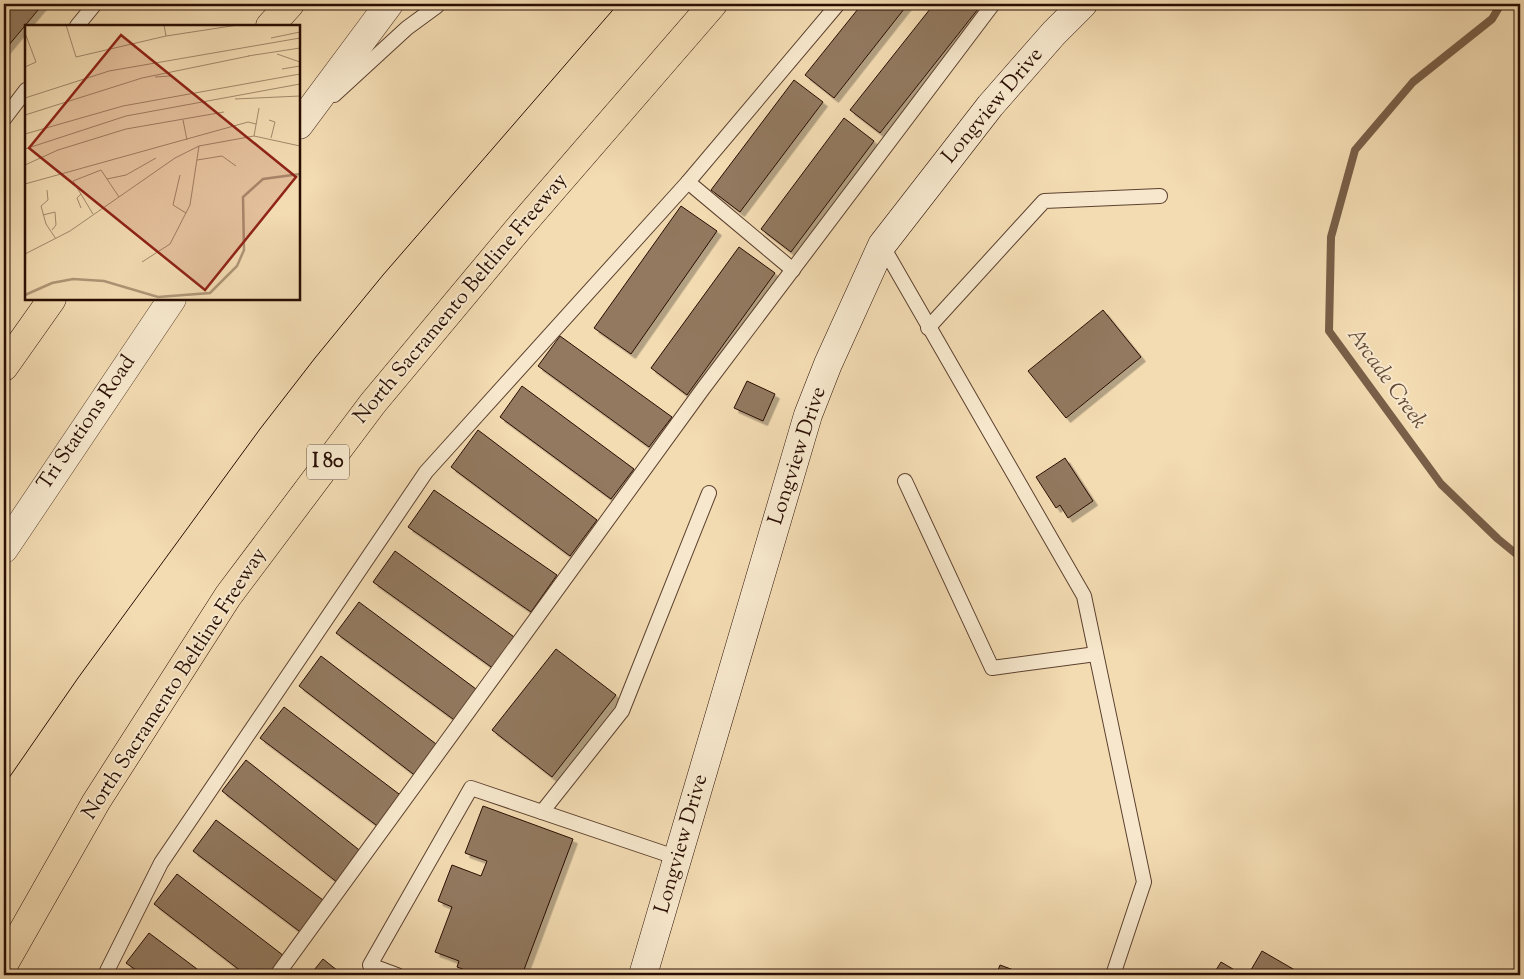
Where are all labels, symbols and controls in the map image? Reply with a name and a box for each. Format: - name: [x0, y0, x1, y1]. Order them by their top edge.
- inset map: [25, 25, 300, 300]
- street label: Longview Drive: [935, 41, 1051, 171]
- street label: North Sacramento Beltline Freeway: [347, 167, 575, 431]
- water label: Arcade Creek: [1338, 322, 1434, 436]
- street label: Tri Stations Road: [31, 349, 143, 497]
- street label: Longview Drive: [762, 383, 834, 529]
- road number: I 80: [307, 444, 349, 480]
- street label: North Sacramento Beltline Freeway: [76, 542, 275, 826]
- street label: Longview Drive: [648, 771, 716, 917]

